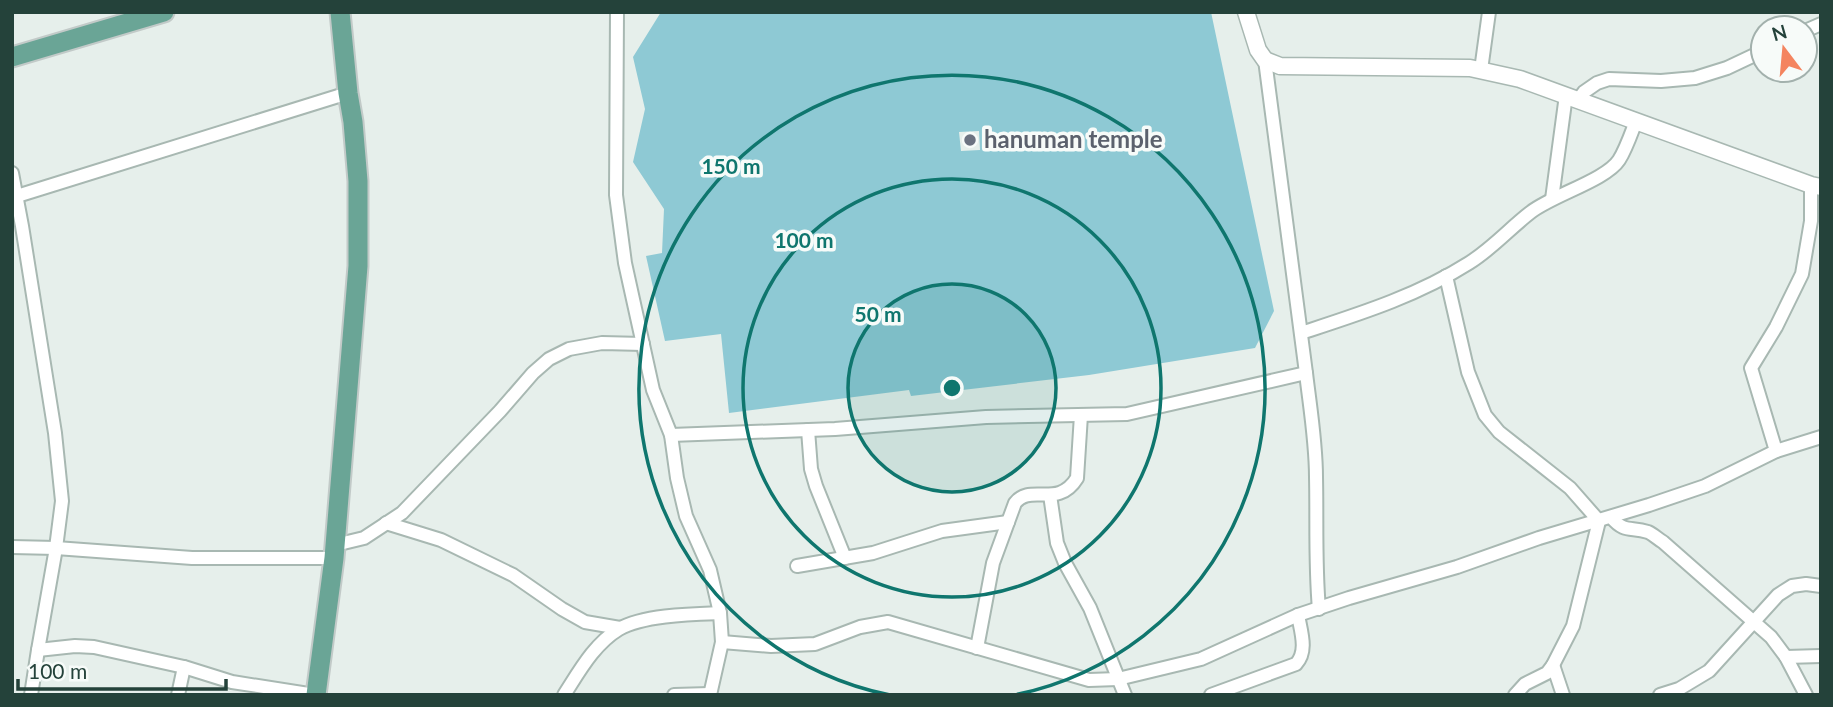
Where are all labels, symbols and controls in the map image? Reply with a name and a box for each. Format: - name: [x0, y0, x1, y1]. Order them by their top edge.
- north arrow: [1749, 14, 1819, 84]
- text: N: [1769, 19, 1789, 45]
- place label: hanuman temple: [984, 124, 1163, 153]
- marker: hanuman temple: [962, 132, 978, 148]
- text: 150 m: [701, 153, 761, 178]
- text: 100 m: [774, 227, 834, 252]
- text: 50 m: [854, 301, 902, 326]
- centre of rings: [940, 376, 964, 400]
- scale bar: [18, 648, 226, 692]
- text: 100 m: [28, 658, 87, 683]

